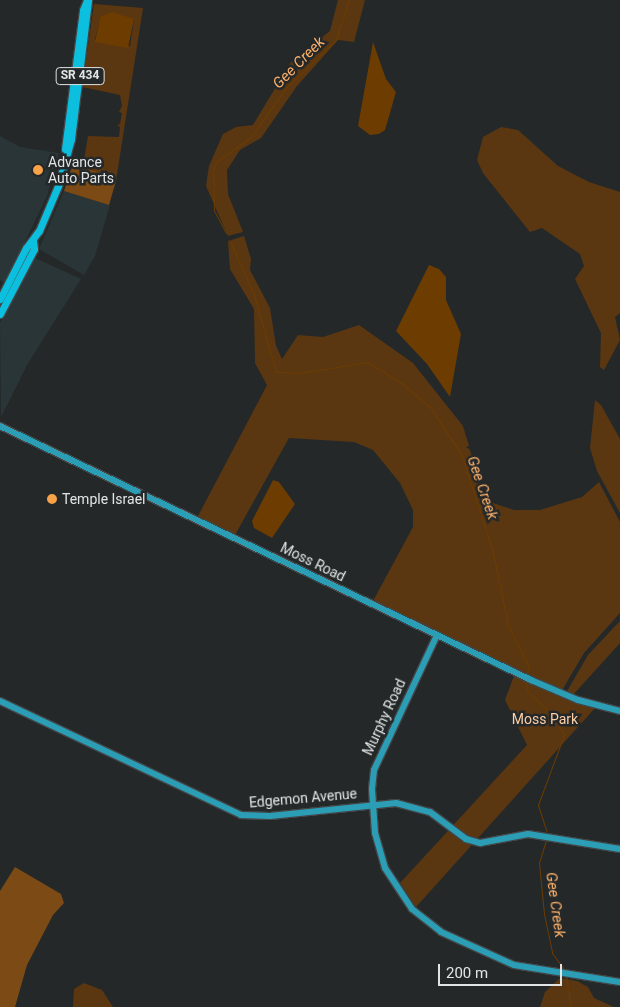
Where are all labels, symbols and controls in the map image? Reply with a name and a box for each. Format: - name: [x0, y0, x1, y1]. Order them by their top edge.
- water label: Gee Creek: [269, 33, 329, 93]
- road number: SR 434: [55, 66, 105, 85]
- place label: Advance Auto Parts: [48, 154, 114, 186]
- marker: Advance Auto Parts: [32, 164, 44, 176]
- water label: Gee Creek: [463, 454, 501, 522]
- place label: Temple Israel: [62, 491, 145, 507]
- marker: Temple Israel: [46, 493, 58, 505]
- street label: Moss Road: [278, 539, 348, 585]
- street label: Murphy Road: [359, 676, 409, 758]
- park label: Moss Park: [512, 711, 578, 727]
- street label: Edgemon Avenue: [248, 785, 358, 811]
- water label: Gee Creek: [541, 871, 569, 939]
- scale bar: [440, 954, 564, 986]
- text: 200 m: [446, 964, 488, 982]

